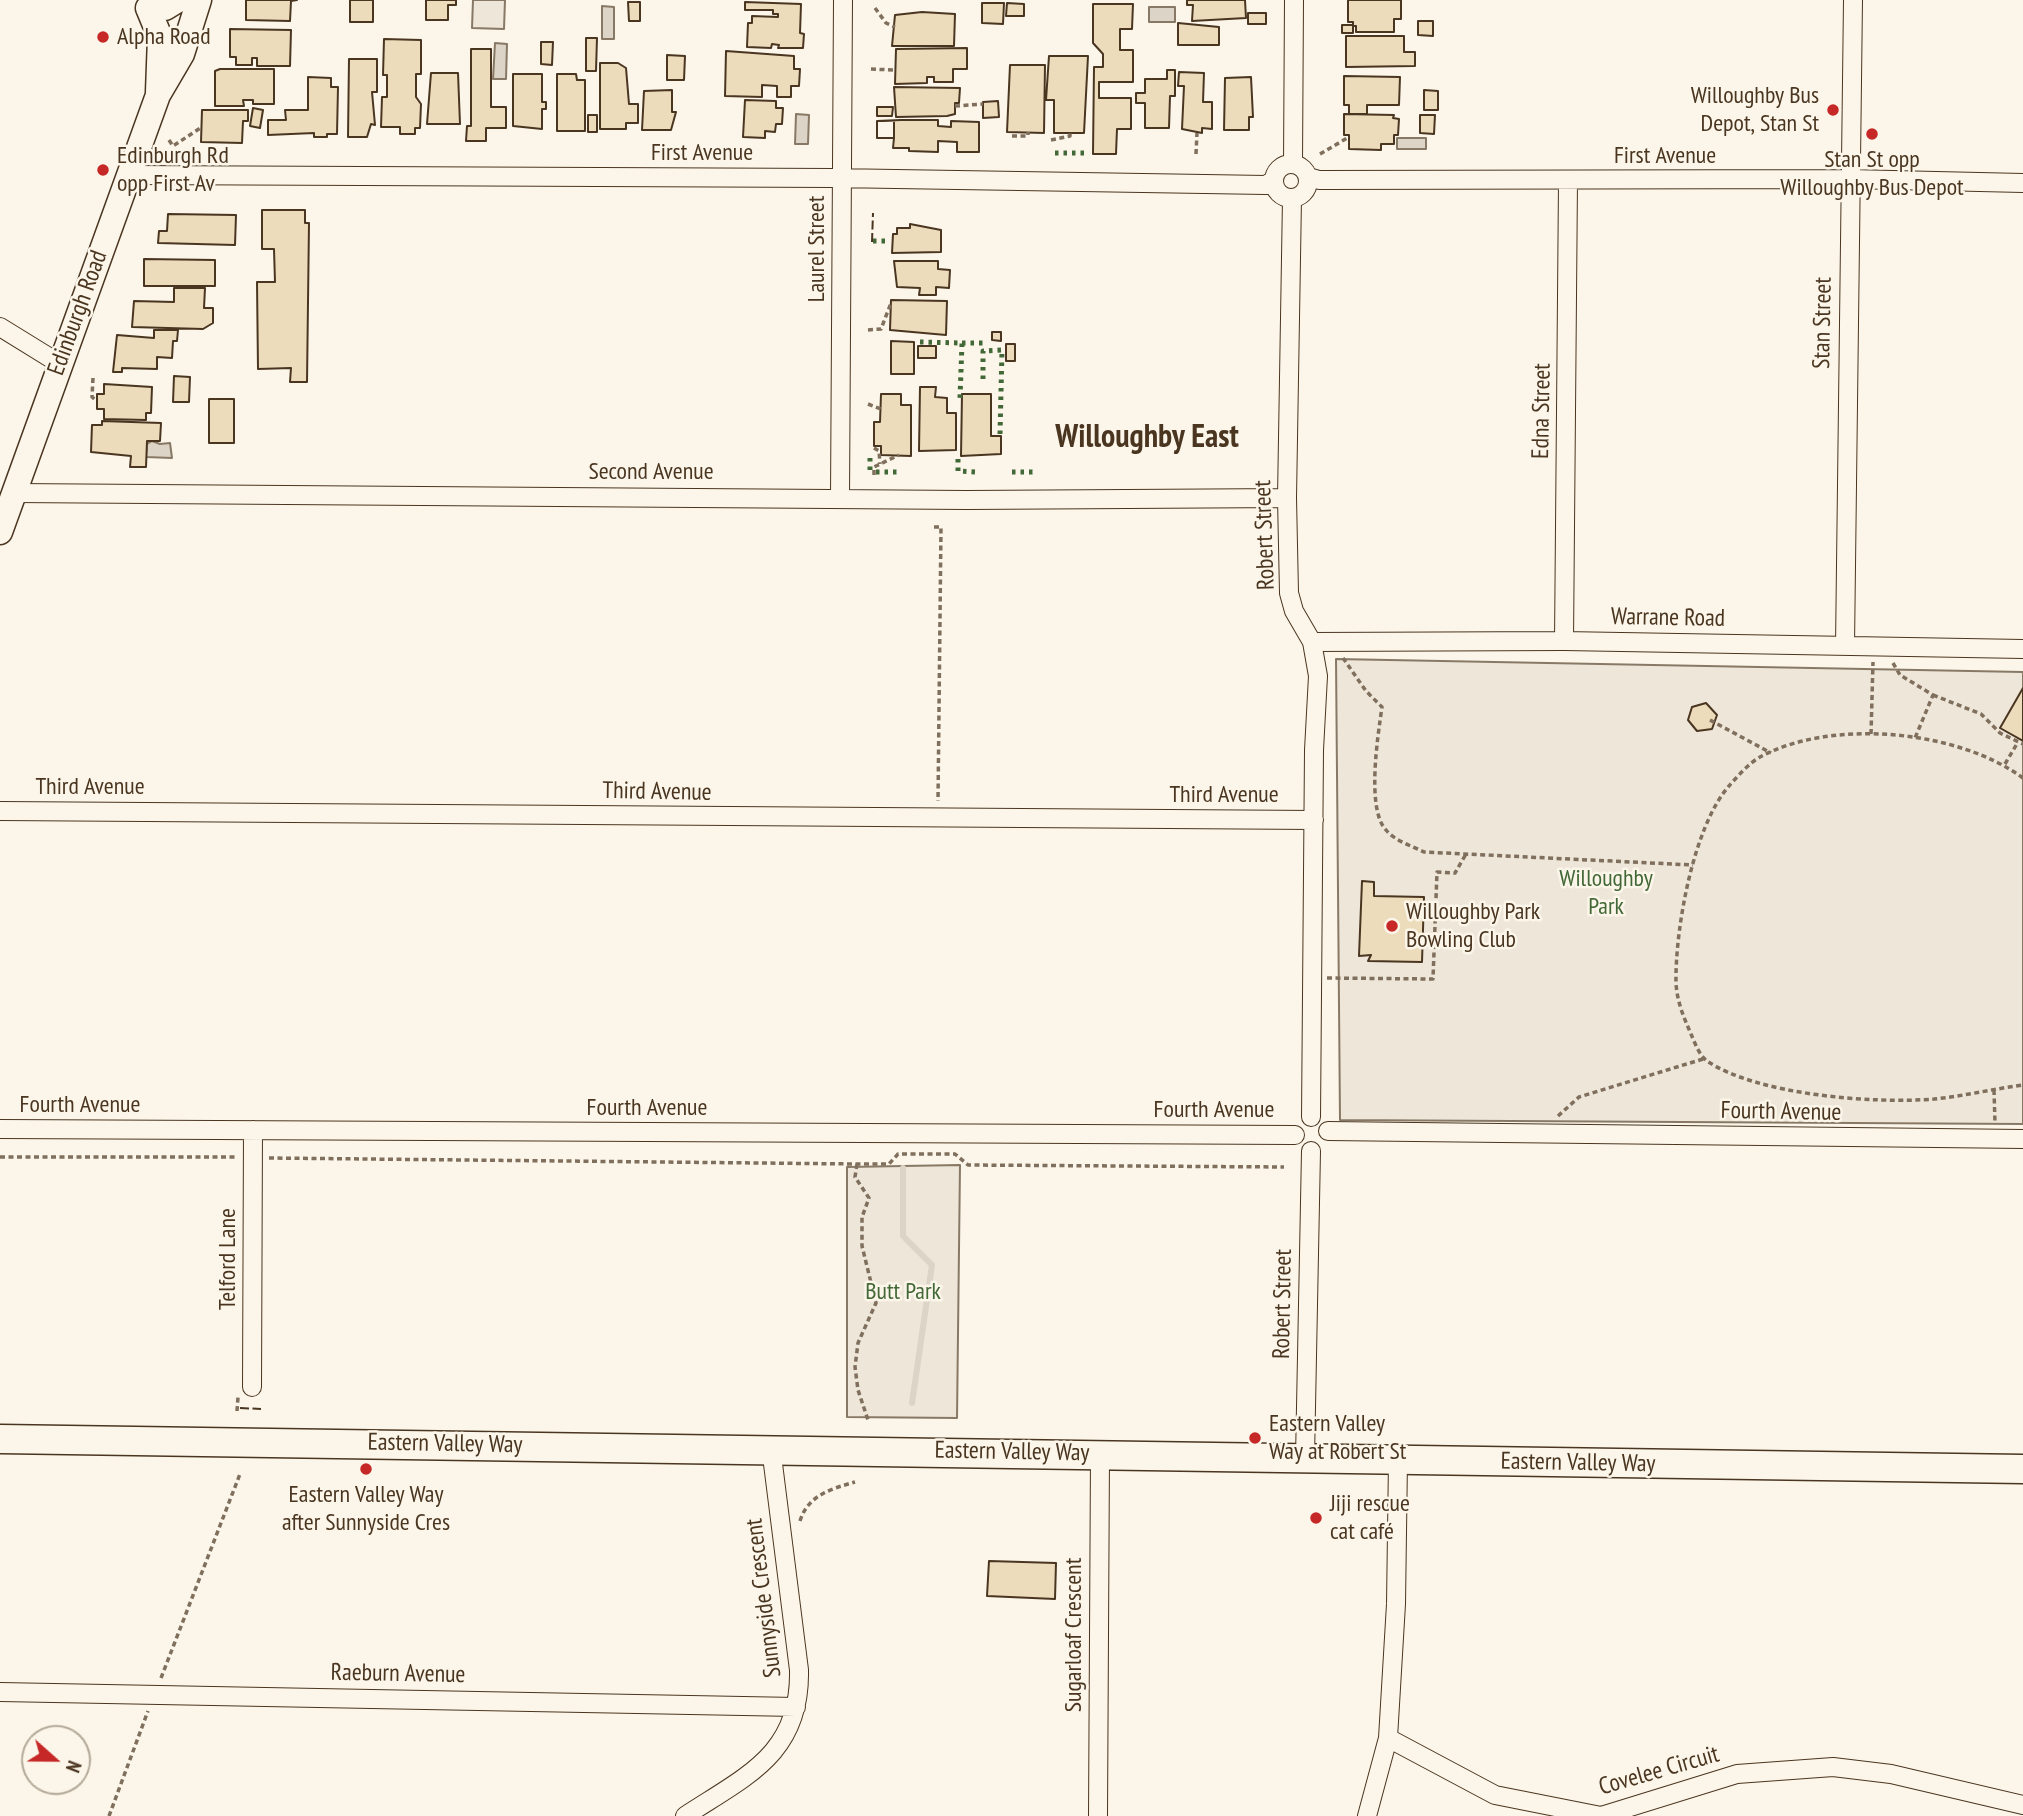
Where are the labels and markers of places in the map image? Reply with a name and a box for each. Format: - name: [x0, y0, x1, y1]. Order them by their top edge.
- place label: Alpha Road: [117, 23, 211, 51]
- marker: Alpha Road: [95, 29, 111, 45]
- place label: Willoughby Bus Depot, Stan St: [1691, 82, 1819, 138]
- marker: Willoughby Bus Depot, Stan St: [1825, 102, 1841, 118]
- marker: Stan St opp Willoughby Bus Depot: [1864, 126, 1880, 142]
- place label: Edinburgh Rd opp First Av: [117, 142, 229, 198]
- place label: Stan St opp Willoughby Bus Depot: [1780, 146, 1964, 202]
- marker: Edinburgh Rd opp First Av: [95, 162, 111, 178]
- place label: Willoughby Park Bowling Club: [1406, 898, 1540, 954]
- marker: Willoughby Park Bowling Club: [1384, 918, 1400, 934]
- place label: Eastern Valley Way at Robert St: [1269, 1410, 1406, 1466]
- marker: Eastern Valley Way at Robert St: [1247, 1430, 1263, 1446]
- marker: Eastern Valley Way after Sunnyside Cres: [358, 1461, 374, 1477]
- place label: Eastern Valley Way after Sunnyside Cres: [282, 1481, 450, 1537]
- place label: Jiji rescue cat café: [1330, 1490, 1410, 1546]
- marker: Jiji rescue cat café: [1308, 1510, 1324, 1526]

